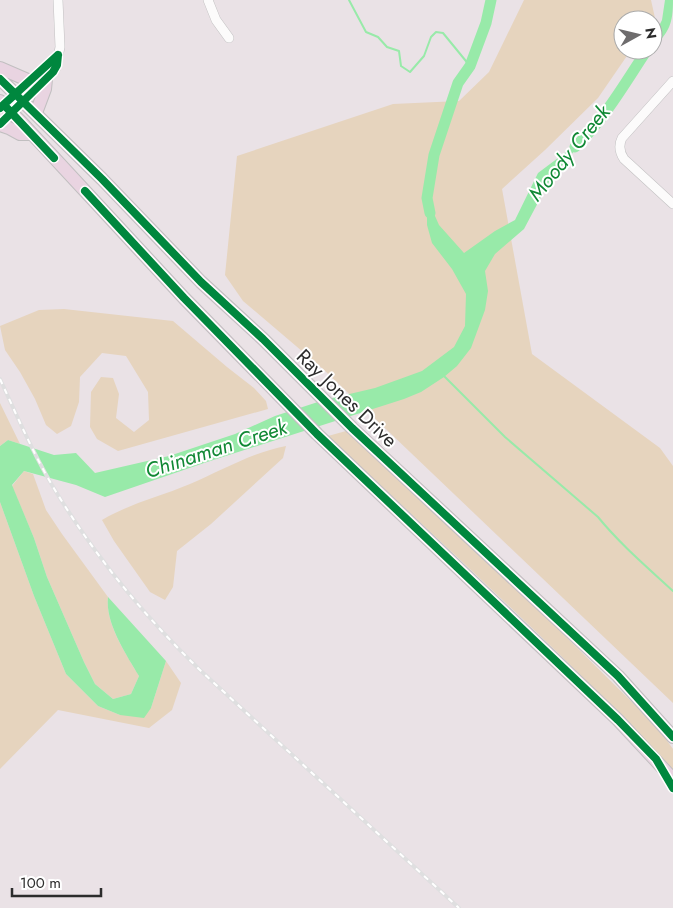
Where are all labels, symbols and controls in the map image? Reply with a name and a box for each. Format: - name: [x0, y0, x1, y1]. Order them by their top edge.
- north arrow: [613, 10, 663, 60]
- text: N: [640, 26, 662, 40]
- water label: Moody Creek: [521, 98, 618, 208]
- street label: Ray Jones Drive: [290, 343, 404, 454]
- water label: Chinaman Creek: [141, 412, 292, 486]
- scale bar: [12, 866, 101, 898]
- text: 100 m: [20, 872, 61, 894]

